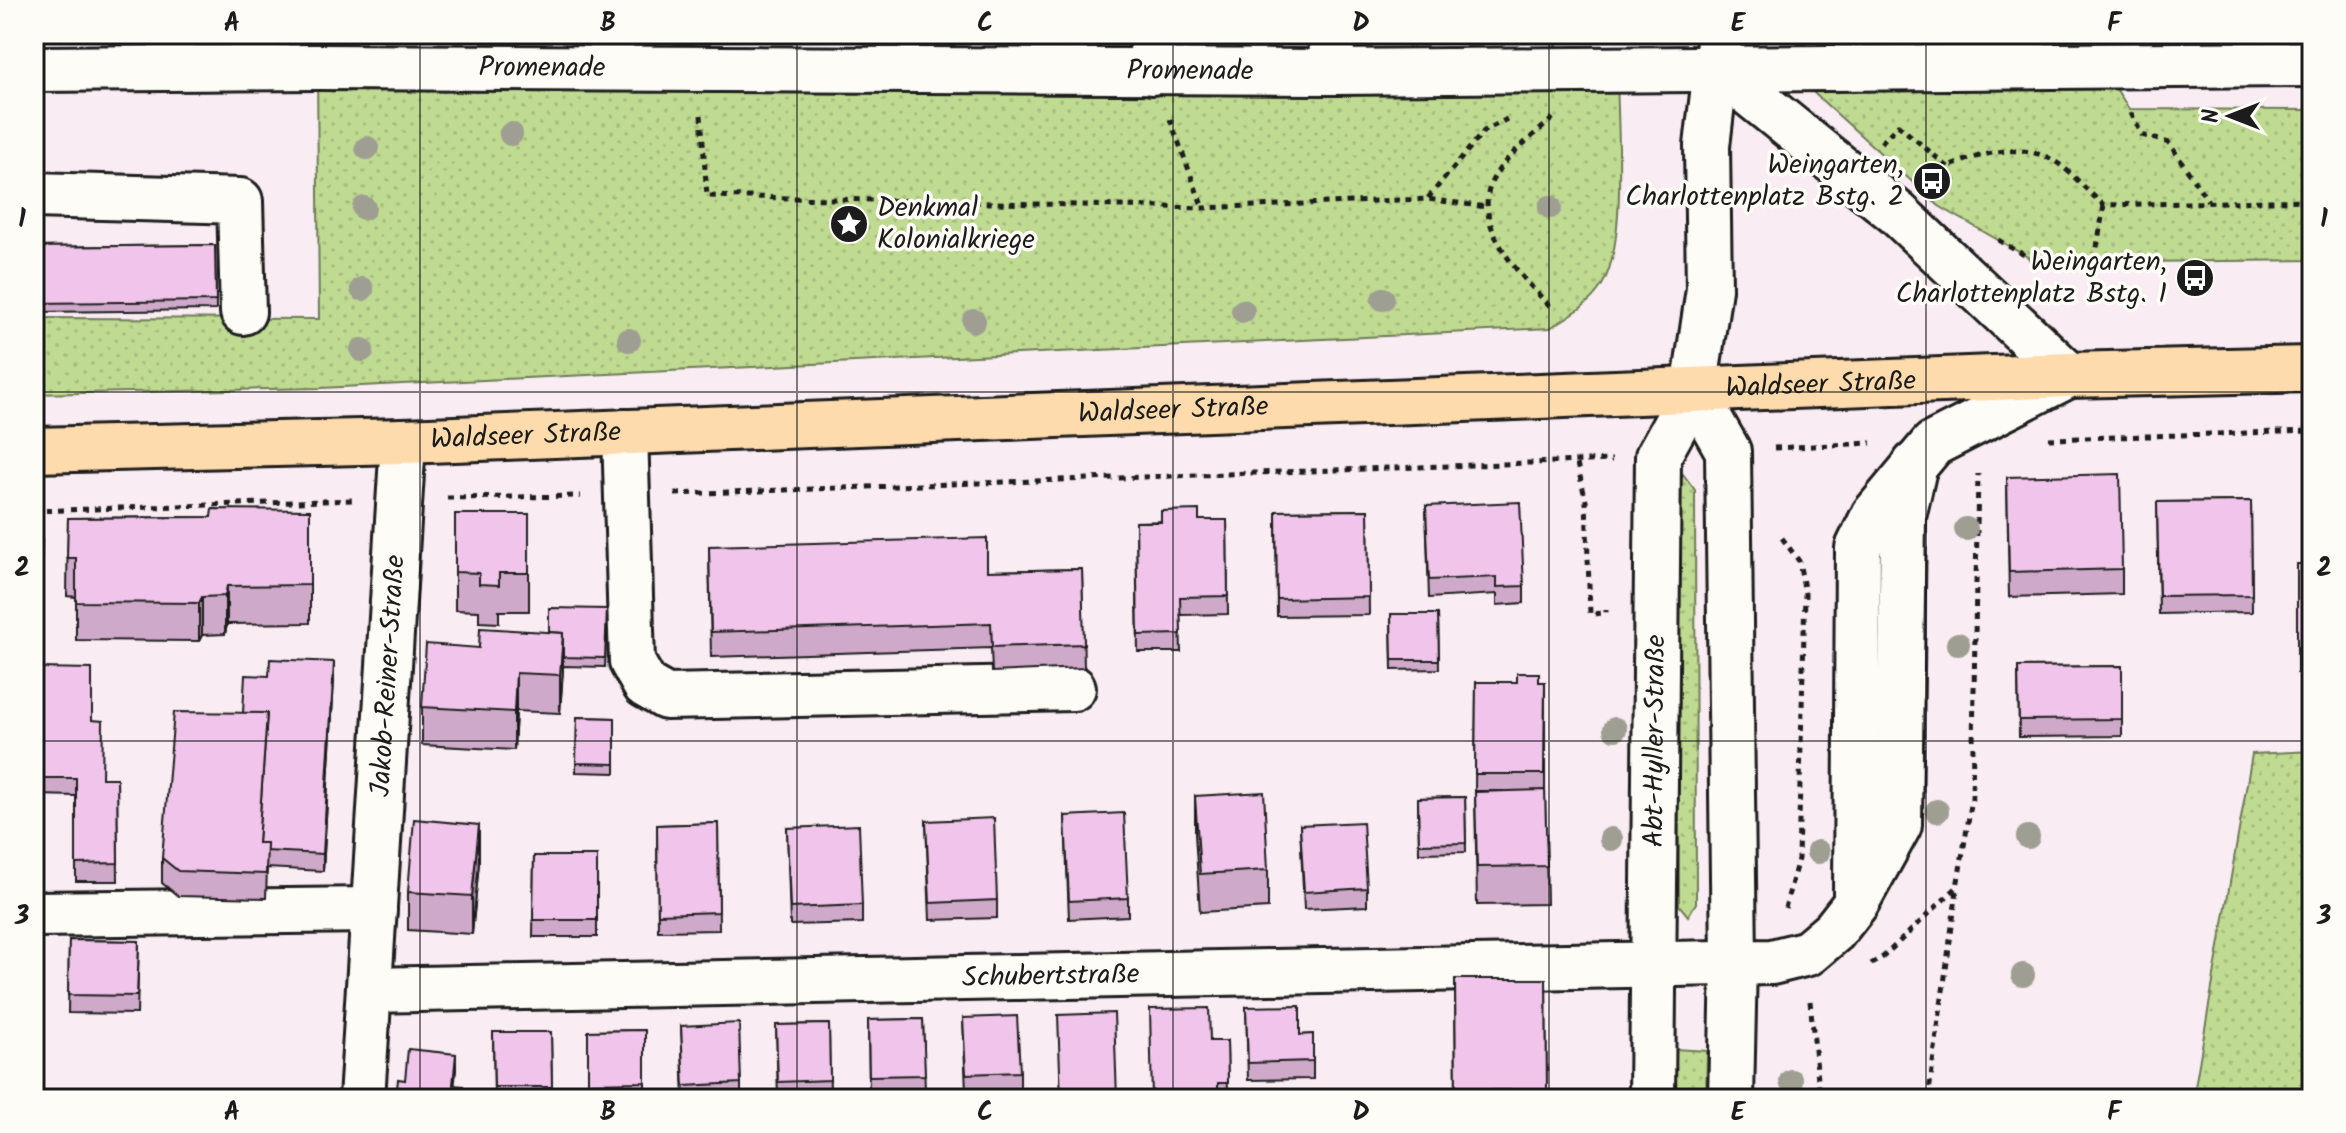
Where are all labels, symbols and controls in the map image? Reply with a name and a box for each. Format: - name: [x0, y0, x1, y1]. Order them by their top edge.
- text: A: [224, 3, 240, 45]
- text: B: [600, 3, 616, 45]
- text: C: [977, 3, 993, 45]
- text: D: [1352, 3, 1370, 45]
- text: E: [1731, 3, 1747, 45]
- text: F: [2107, 3, 2123, 45]
- street label: Promenade: [478, 45, 606, 91]
- street label: Promenade: [1126, 48, 1254, 94]
- north arrow: [2190, 76, 2270, 156]
- text: N: [2195, 109, 2230, 123]
- place label: Weingarten, Charlottenplatz Bstg. 2: [1625, 143, 1904, 220]
- bus stop icon: Weingarten, Charlottenplatz Bstg. 2: [1911, 160, 1953, 202]
- place label: Denkmal Kolonialkriege: [877, 186, 1035, 263]
- text: 1: [18, 199, 26, 241]
- text: 1: [2320, 199, 2328, 241]
- place icon: Denkmal Kolonialkriege: [828, 203, 870, 245]
- place label: Weingarten, Charlottenplatz Bstg. 1: [1896, 240, 2167, 317]
- bus stop icon: Weingarten, Charlottenplatz Bstg. 1: [2174, 257, 2216, 299]
- street label: Waldseer Straße: [1725, 359, 1917, 411]
- street label: Waldseer Straße: [1077, 384, 1270, 437]
- street label: Waldseer Straße: [430, 410, 622, 462]
- text: 2: [14, 548, 30, 590]
- text: 2: [2316, 548, 2332, 590]
- street label: Jakob-Reiner-Straße: [358, 553, 418, 798]
- street label: Abt-Hyller-Straße: [1632, 634, 1679, 848]
- text: 3: [14, 896, 29, 938]
- text: 3: [2316, 896, 2331, 938]
- street label: Schubertstraße: [962, 952, 1140, 1001]
- text: A: [224, 1092, 240, 1133]
- text: B: [600, 1092, 616, 1133]
- text: C: [977, 1092, 993, 1133]
- text: D: [1352, 1092, 1370, 1133]
- text: E: [1731, 1092, 1747, 1133]
- text: F: [2107, 1092, 2123, 1133]

